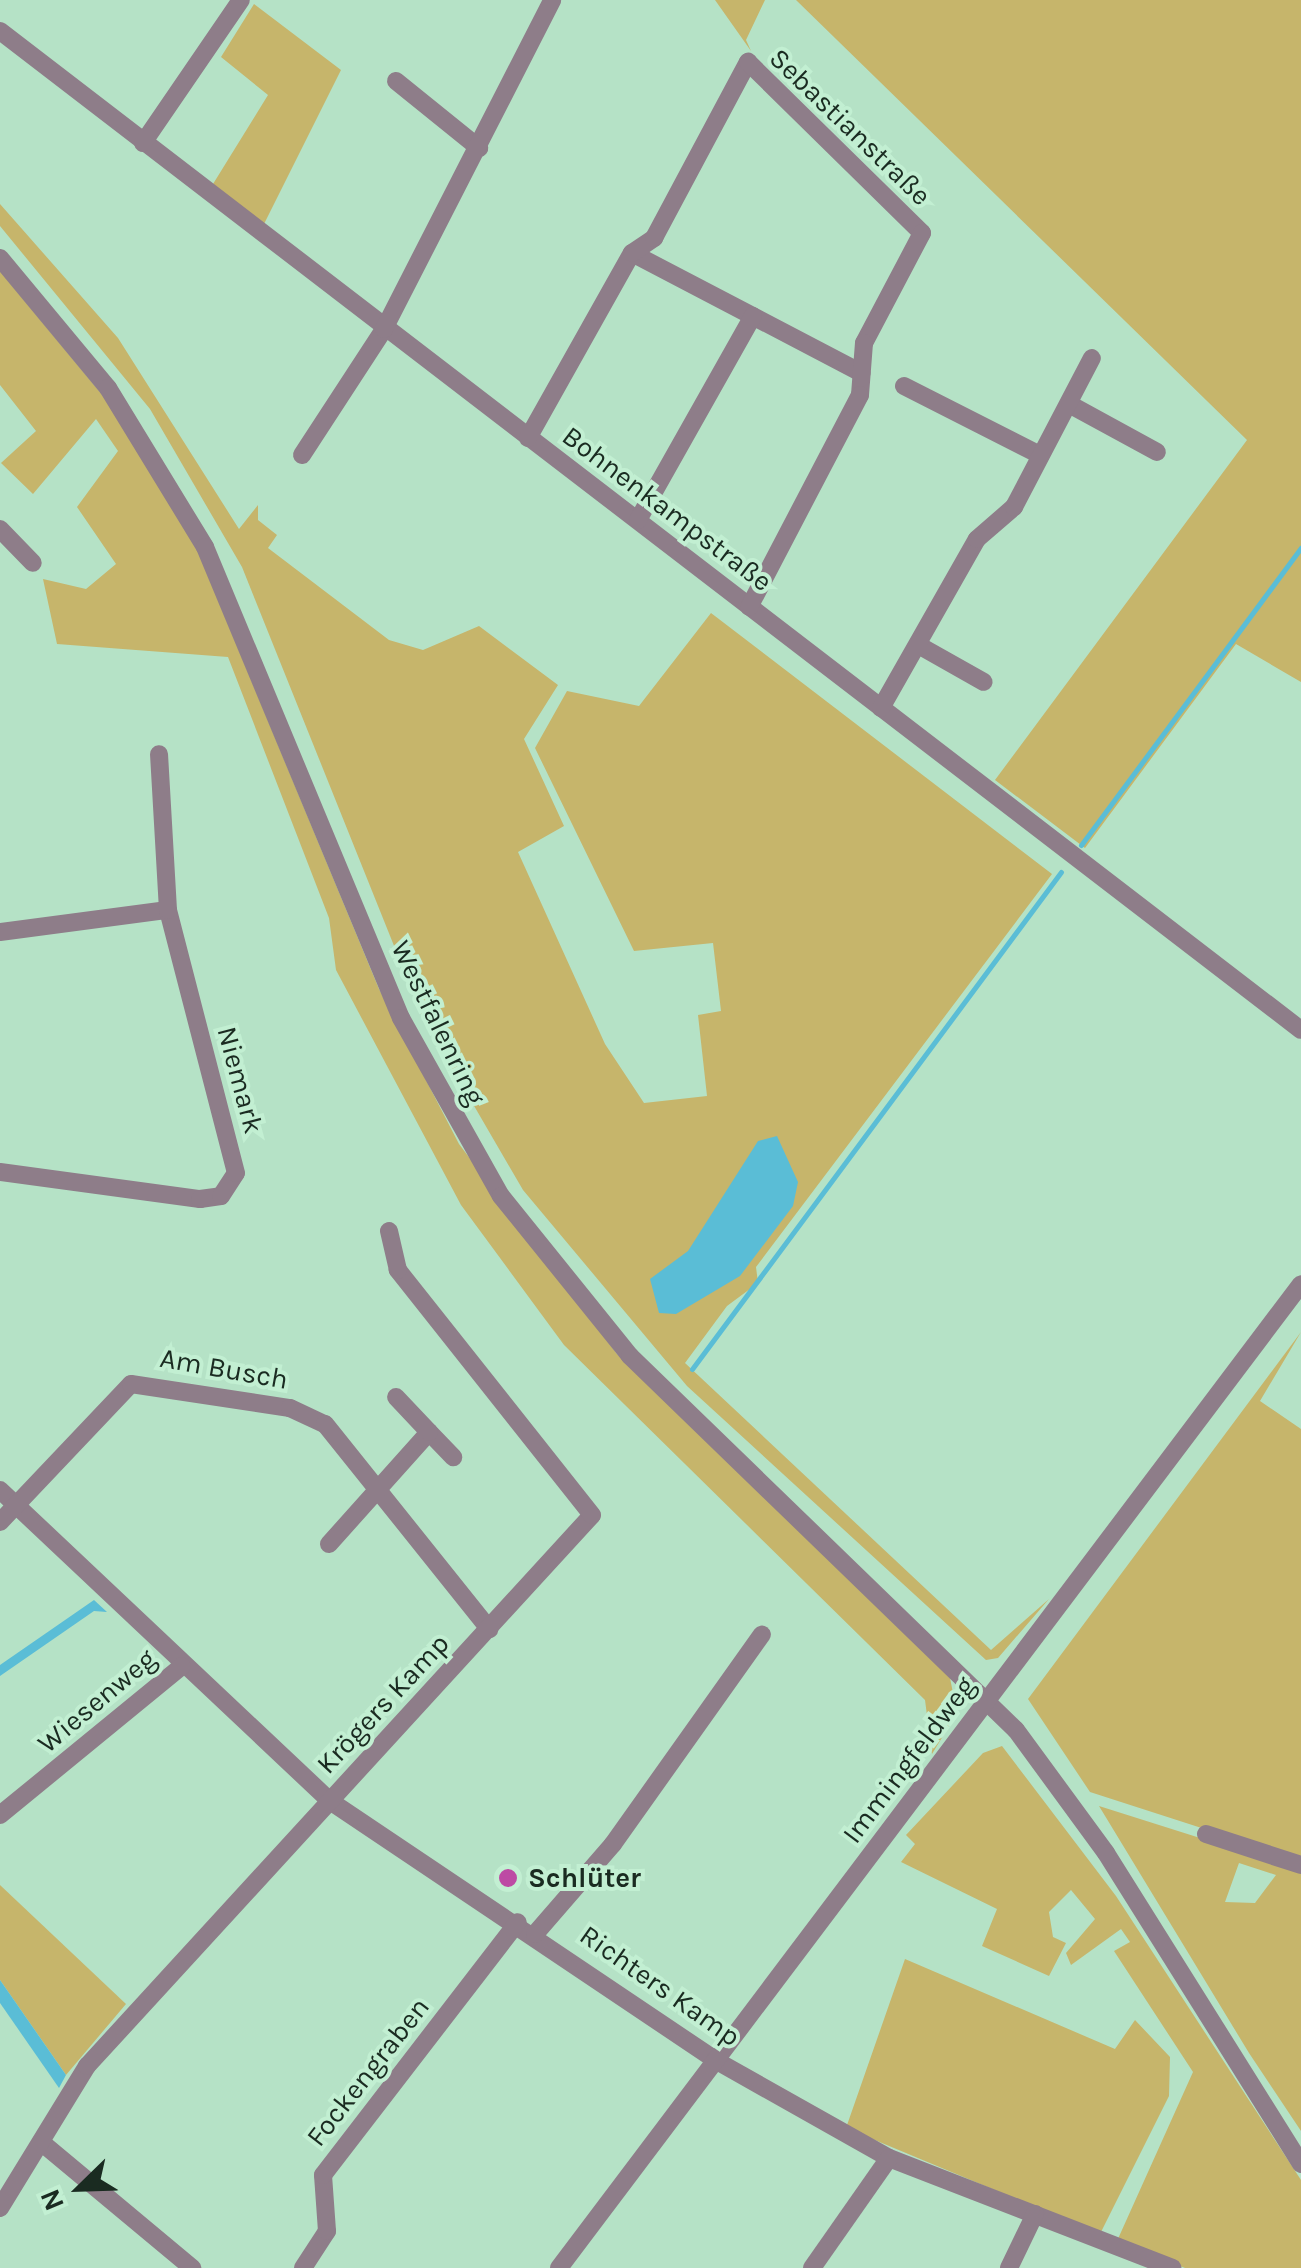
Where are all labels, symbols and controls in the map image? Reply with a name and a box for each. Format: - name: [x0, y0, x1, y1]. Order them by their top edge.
- street label: Sebastianstraße: [762, 41, 938, 213]
- street label: Bohnenkampstraße: [556, 419, 778, 599]
- street label: Westfalenring: [384, 935, 492, 1111]
- street label: Niemark: [210, 1023, 270, 1137]
- street label: Am Busch: [157, 1341, 291, 1397]
- street label: Krögers Kamp: [310, 1627, 456, 1781]
- street label: Wiesenweg: [31, 1642, 163, 1760]
- street label: Immingfeldweg: [835, 1670, 983, 1850]
- place label: Schlüter: [528, 1861, 641, 1895]
- marker: Schlüter: [497, 1867, 519, 1889]
- street label: Richters Kamp: [573, 1918, 747, 2054]
- street label: Fockengraben: [299, 1991, 437, 2153]
- north arrow: [30, 2138, 130, 2238]
- text: N: [33, 2184, 71, 2216]

